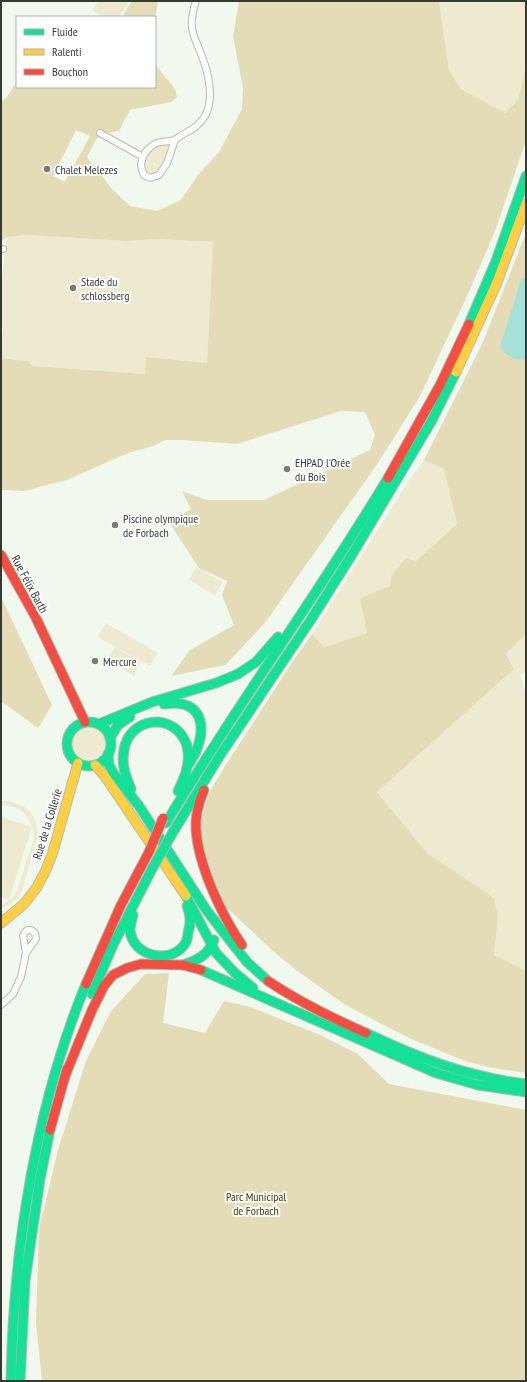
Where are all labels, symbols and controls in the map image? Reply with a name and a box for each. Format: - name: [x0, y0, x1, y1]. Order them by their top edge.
- legend: [16, 16, 156, 88]
- text: Fluide: [52, 24, 78, 39]
- text: Ralenti: [52, 44, 81, 59]
- text: Bouchon: [52, 64, 88, 79]
- place label: Chalet Melezes: [55, 162, 118, 177]
- marker: Chalet Melezes: [42, 164, 52, 174]
- place label: Stade du schlossberg: [81, 274, 129, 303]
- marker: Stade du schlossberg: [68, 283, 78, 293]
- place label: EHPAD l'Orée du Bois: [295, 455, 350, 484]
- marker: EHPAD l'Orée du Bois: [282, 464, 292, 474]
- place label: Piscine olympique de Forbach: [123, 511, 198, 540]
- marker: Piscine olympique de Forbach: [110, 520, 120, 530]
- street label: Rue Félix Barth: [8, 552, 52, 616]
- place label: Mercure: [103, 654, 137, 669]
- marker: Mercure: [90, 656, 100, 666]
- street label: Rue de la Collerie: [29, 787, 65, 861]
- park label: Parc Municipal de Forbach: [226, 1189, 286, 1218]

